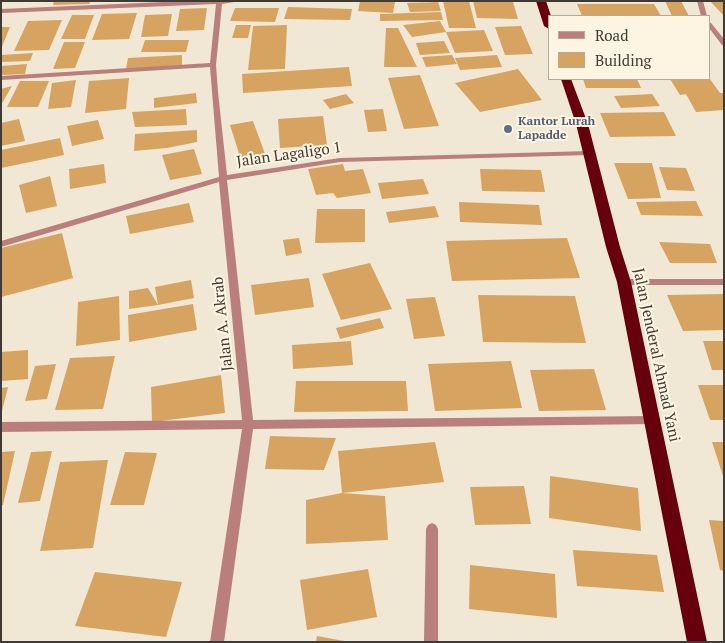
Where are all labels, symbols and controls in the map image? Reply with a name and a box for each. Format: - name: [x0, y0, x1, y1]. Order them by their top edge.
- legend: [548, 15, 710, 80]
- text: Road: [595, 25, 628, 45]
- text: Building: [595, 50, 652, 70]
- place label: Kantor Lurah Lapadde: [518, 115, 595, 143]
- marker: Kantor Lurah Lapadde: [502, 123, 514, 135]
- street label: Jalan Lagaligo 1: [236, 139, 342, 171]
- street label: Jalan Jenderal Ahmad Yani: [629, 266, 683, 444]
- street label: Jalan A. Akrab: [209, 276, 237, 372]

